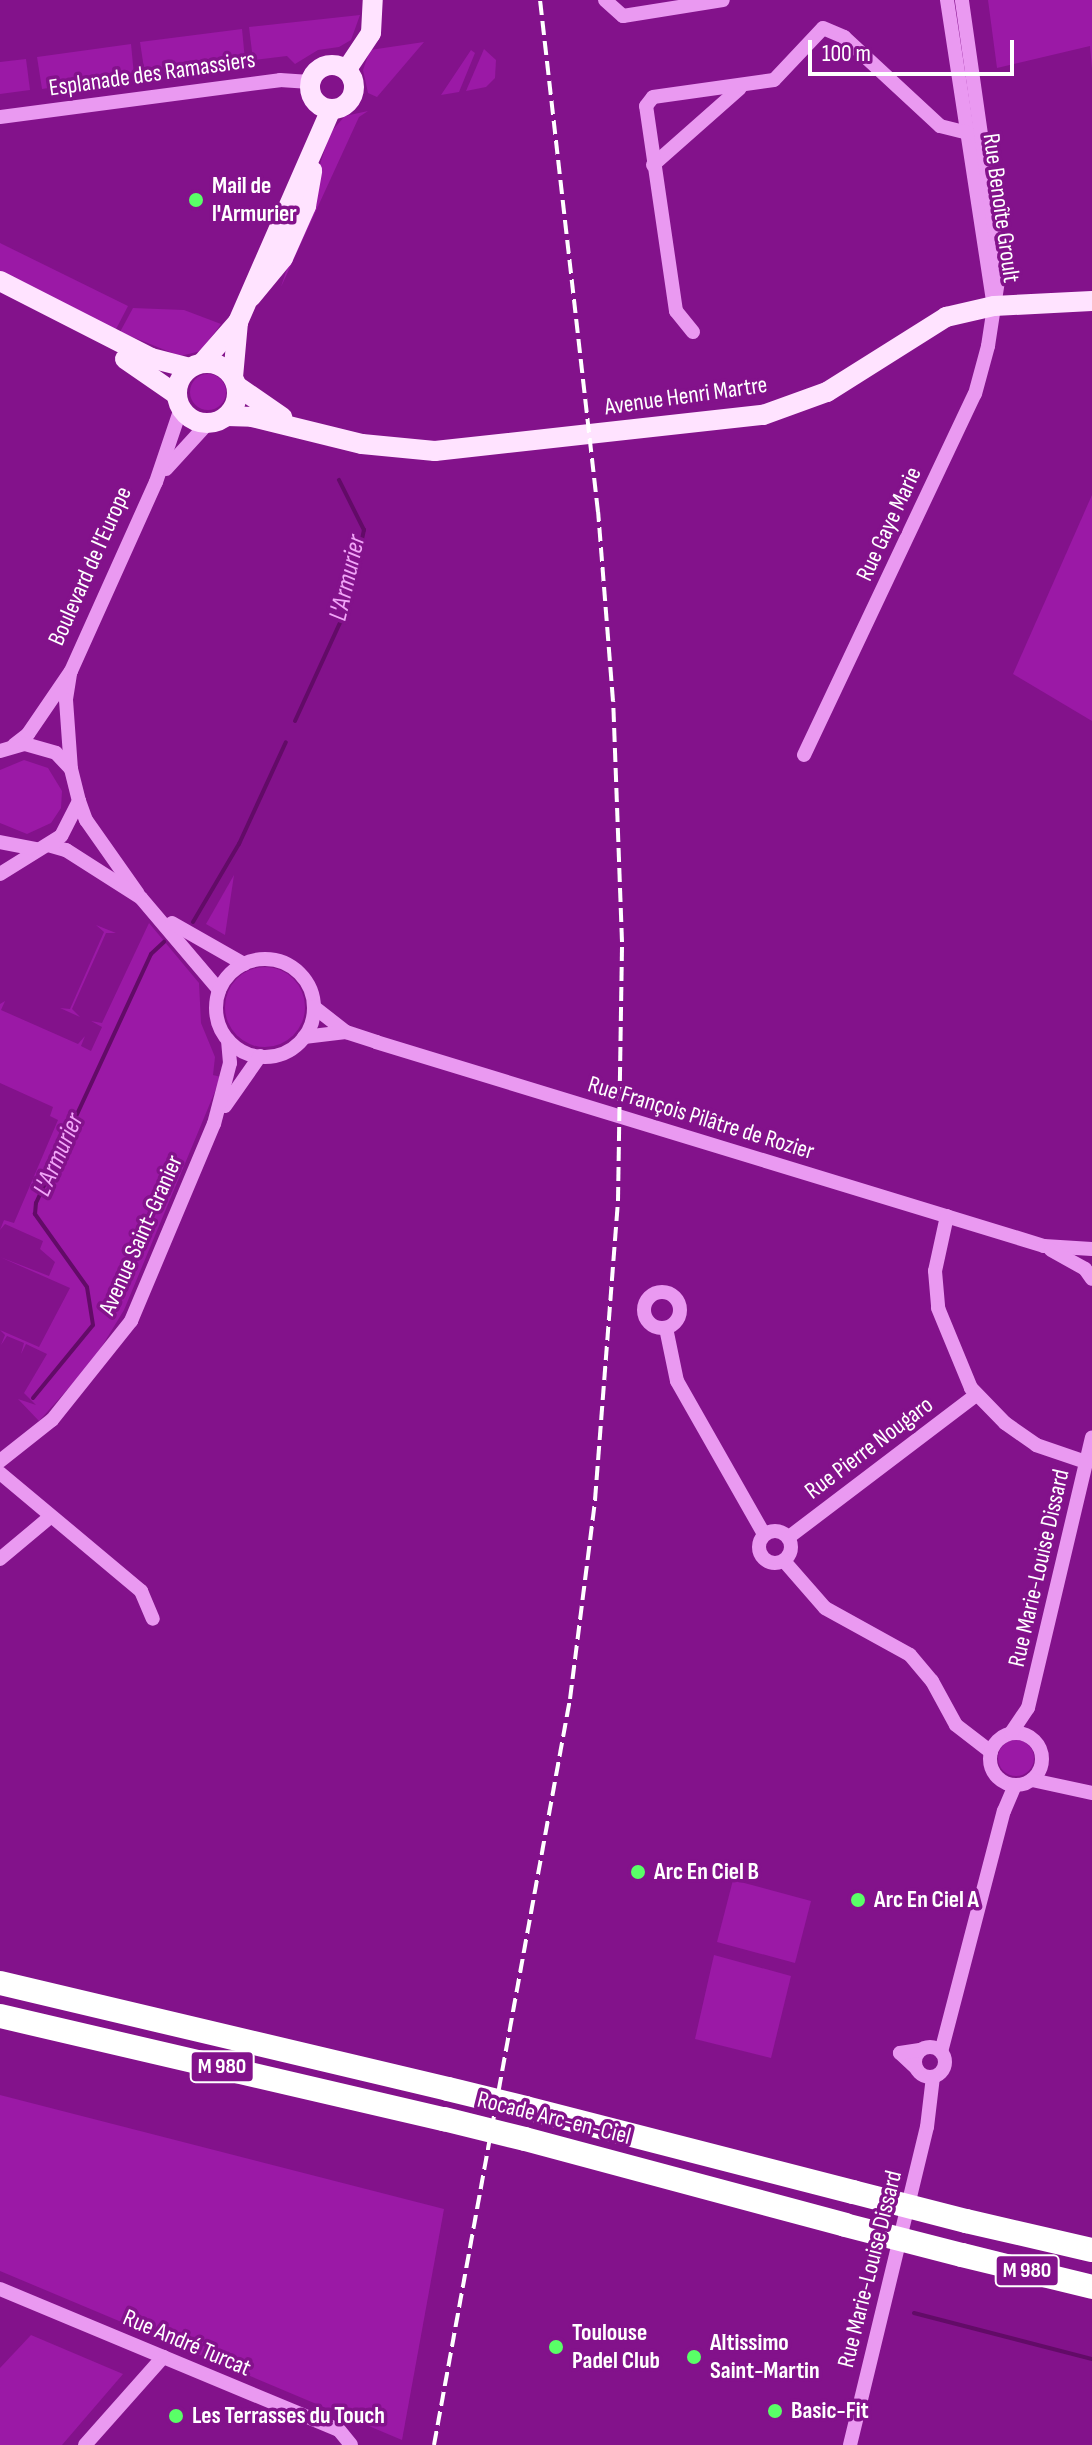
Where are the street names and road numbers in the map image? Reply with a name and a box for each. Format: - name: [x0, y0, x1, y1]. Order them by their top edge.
- street label: Esplanade des Ramassiers: [47, 45, 257, 103]
- street label: Rue Benoîte Groult: [976, 131, 1026, 285]
- street label: Avenue Henri Martre: [603, 370, 769, 422]
- street label: Rue Gaye Marie: [850, 462, 928, 586]
- street label: Boulevard de l'Europe: [42, 482, 138, 650]
- street label: Rue François Pilâtre de Rozier: [584, 1070, 818, 1166]
- street label: Avenue Saint-Granier: [93, 1151, 189, 1319]
- street label: Rue Pierre Nougaro: [799, 1390, 939, 1506]
- street label: Rue Marie-Louise Dissard: [1002, 1466, 1076, 1670]
- road number: M 980: [188, 2049, 256, 2085]
- street label: Rocade Arc-en-Ciel: [474, 2085, 634, 2151]
- street label: Rue Marie-Louise Dissard: [832, 2168, 908, 2370]
- road number: M 980: [993, 2253, 1061, 2289]
- street label: Rue André Turcat: [119, 2303, 255, 2383]

